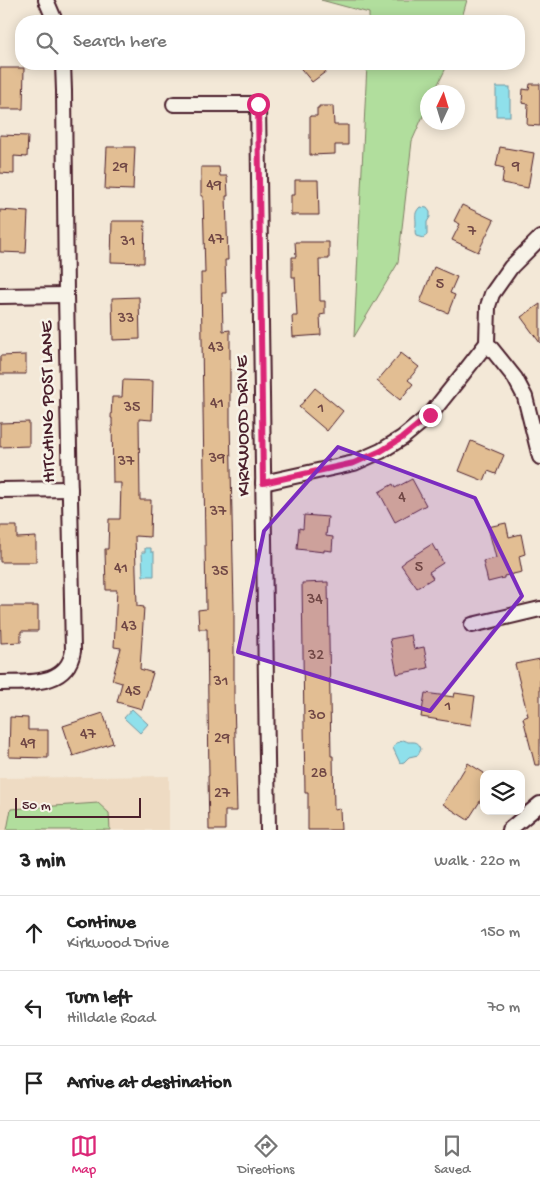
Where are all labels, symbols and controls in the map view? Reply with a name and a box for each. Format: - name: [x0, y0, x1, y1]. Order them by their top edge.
- search box: [15, 15, 525, 70]
- icon: search: [33, 29, 61, 57]
- text: Search here: [73, 31, 167, 54]
- north arrow: [420, 85, 465, 130]
- route start: [247, 93, 270, 116]
- house number: 9: [511, 158, 520, 177]
- house number: 29: [112, 159, 128, 178]
- house number: 49: [206, 177, 222, 196]
- house number: 7: [467, 223, 477, 242]
- house number: 47: [208, 231, 225, 250]
- house number: 31: [120, 233, 135, 252]
- house number: 5: [436, 276, 444, 295]
- house number: 33: [117, 310, 134, 329]
- street label: HITCHING POST LANE: [36, 320, 62, 483]
- house number: 43: [208, 339, 224, 358]
- street label: KIRKWOOD DRIVE: [231, 354, 257, 497]
- house number: 41: [210, 395, 224, 414]
- house number: 35: [123, 399, 140, 418]
- house number: 1: [317, 400, 324, 419]
- route end: [419, 404, 442, 427]
- house number: 39: [208, 450, 225, 469]
- house number: 37: [117, 453, 135, 472]
- house number: 4: [398, 489, 406, 508]
- house number: 37: [209, 503, 227, 522]
- house number: 5: [415, 559, 423, 578]
- house number: 41: [114, 560, 128, 579]
- house number: 35: [211, 563, 228, 582]
- house number: 34: [306, 591, 323, 610]
- house number: 43: [121, 618, 137, 637]
- house number: 32: [307, 647, 324, 666]
- house number: 31: [213, 673, 228, 692]
- house number: 45: [125, 683, 141, 702]
- house number: 1: [444, 698, 451, 717]
- house number: 30: [307, 707, 326, 726]
- house number: 47: [80, 726, 97, 745]
- house number: 29: [214, 730, 230, 749]
- house number: 49: [20, 735, 36, 754]
- house number: 28: [311, 765, 328, 784]
- map controls: [480, 770, 525, 815]
- button: layers: [480, 770, 525, 815]
- house number: 27: [214, 785, 231, 804]
- scale bar: [15, 795, 141, 818]
- text: 50 m: [22, 798, 51, 815]
- text: 3 min: [20, 850, 65, 875]
- text: Walk · 220 m: [434, 853, 520, 872]
- text: Continue: [67, 912, 136, 935]
- icon: ahead: [20, 919, 48, 947]
- text: 150 m: [481, 924, 520, 943]
- text: Kirkwood Drive: [67, 935, 169, 954]
- text: Turn left: [67, 987, 131, 1010]
- icon: left: [20, 994, 48, 1022]
- text: 70 m: [487, 999, 520, 1018]
- text: Hilldale Road: [67, 1010, 155, 1029]
- icon: arrive: [20, 1069, 48, 1097]
- text: Arrive at destination: [67, 1072, 231, 1095]
- tab: Map: [70, 1132, 98, 1179]
- tab: Directions: [238, 1132, 295, 1179]
- tab: Saved: [434, 1132, 470, 1179]

